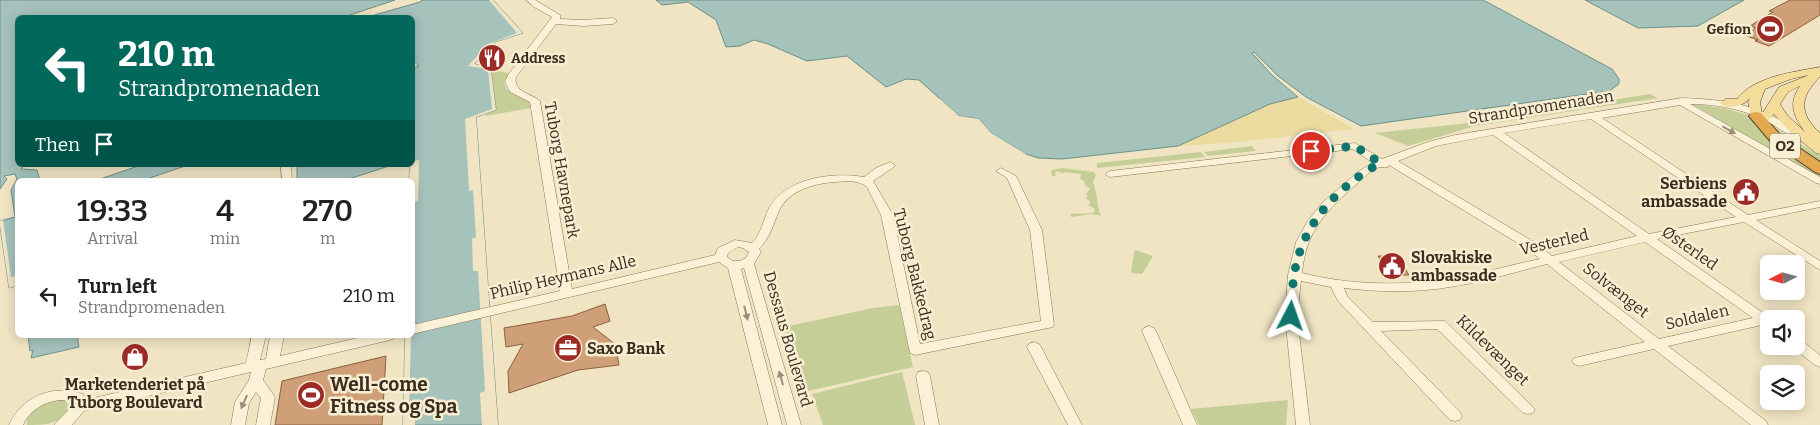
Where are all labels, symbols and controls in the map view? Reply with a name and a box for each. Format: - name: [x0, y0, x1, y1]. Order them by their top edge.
- sports icon: Gefion: [1755, 14, 1785, 44]
- place label: Gefion: [1706, 21, 1751, 38]
- text: 210 m: [118, 33, 215, 75]
- icon: left: [35, 35, 100, 100]
- restaurant icon: Address: [477, 43, 507, 73]
- place label: Address: [511, 50, 566, 67]
- text: Strandpromenaden: [118, 75, 320, 102]
- street label: Strandpromenaden: [1467, 86, 1615, 128]
- street label: Tuborg Havnepark: [541, 100, 583, 240]
- one-way arrow: [1722, 126, 1737, 134]
- icon: arrive: [90, 130, 118, 158]
- pin: [1290, 130, 1332, 172]
- text: Then: [35, 133, 80, 156]
- road number: O2: [1770, 134, 1800, 158]
- icon: arrive: [1297, 137, 1325, 165]
- place label: Serbiens ambassade: [1641, 174, 1727, 211]
- public building icon: Serbiens ambassade: [1731, 177, 1761, 207]
- text: 19:33: [77, 193, 148, 229]
- text: 4: [216, 193, 234, 229]
- text: 270: [302, 193, 353, 229]
- street label: Tuborg Bakkedrag: [889, 206, 941, 342]
- street label: Østerled: [1659, 222, 1722, 274]
- street label: Vesterled: [1518, 225, 1591, 259]
- text: Arrival: [87, 229, 138, 248]
- text: min: [210, 229, 240, 248]
- text: m: [320, 229, 335, 248]
- place label: Slovakiske ambassade: [1411, 248, 1497, 285]
- street label: Philip Heymans Alle: [488, 251, 638, 303]
- public building icon: Slovakiske ambassade: [1377, 251, 1407, 281]
- north arrow: [1760, 255, 1805, 300]
- map controls: [1760, 255, 1805, 410]
- street label: Solvænget: [1579, 258, 1653, 322]
- street label: Dessaus Boulevard: [760, 269, 817, 410]
- text: Turn left: [78, 275, 157, 298]
- icon: left: [35, 282, 63, 310]
- text: 210 m: [343, 284, 395, 307]
- position arrow: [1264, 289, 1316, 341]
- text: Strandpromenaden: [78, 298, 225, 317]
- street label: Soldalen: [1663, 300, 1731, 334]
- one-way arrow: [742, 305, 750, 320]
- button: sound: [1760, 310, 1805, 355]
- street label: Kildevænget: [1453, 311, 1533, 390]
- office icon: Saxo Bank: [553, 333, 583, 363]
- place label: Saxo Bank: [587, 339, 666, 358]
- shop icon: Marketenderiet på Tuborg Boulevard: [120, 342, 150, 372]
- button: layers: [1760, 365, 1805, 410]
- one-way arrow: [777, 371, 785, 386]
- place label: Well-come Fitness og Spa: [330, 373, 458, 418]
- place label: Marketenderiet på Tuborg Boulevard: [65, 375, 205, 412]
- sports icon: Well-come Fitness og Spa: [296, 380, 326, 410]
- one-way arrow: [240, 395, 248, 409]

